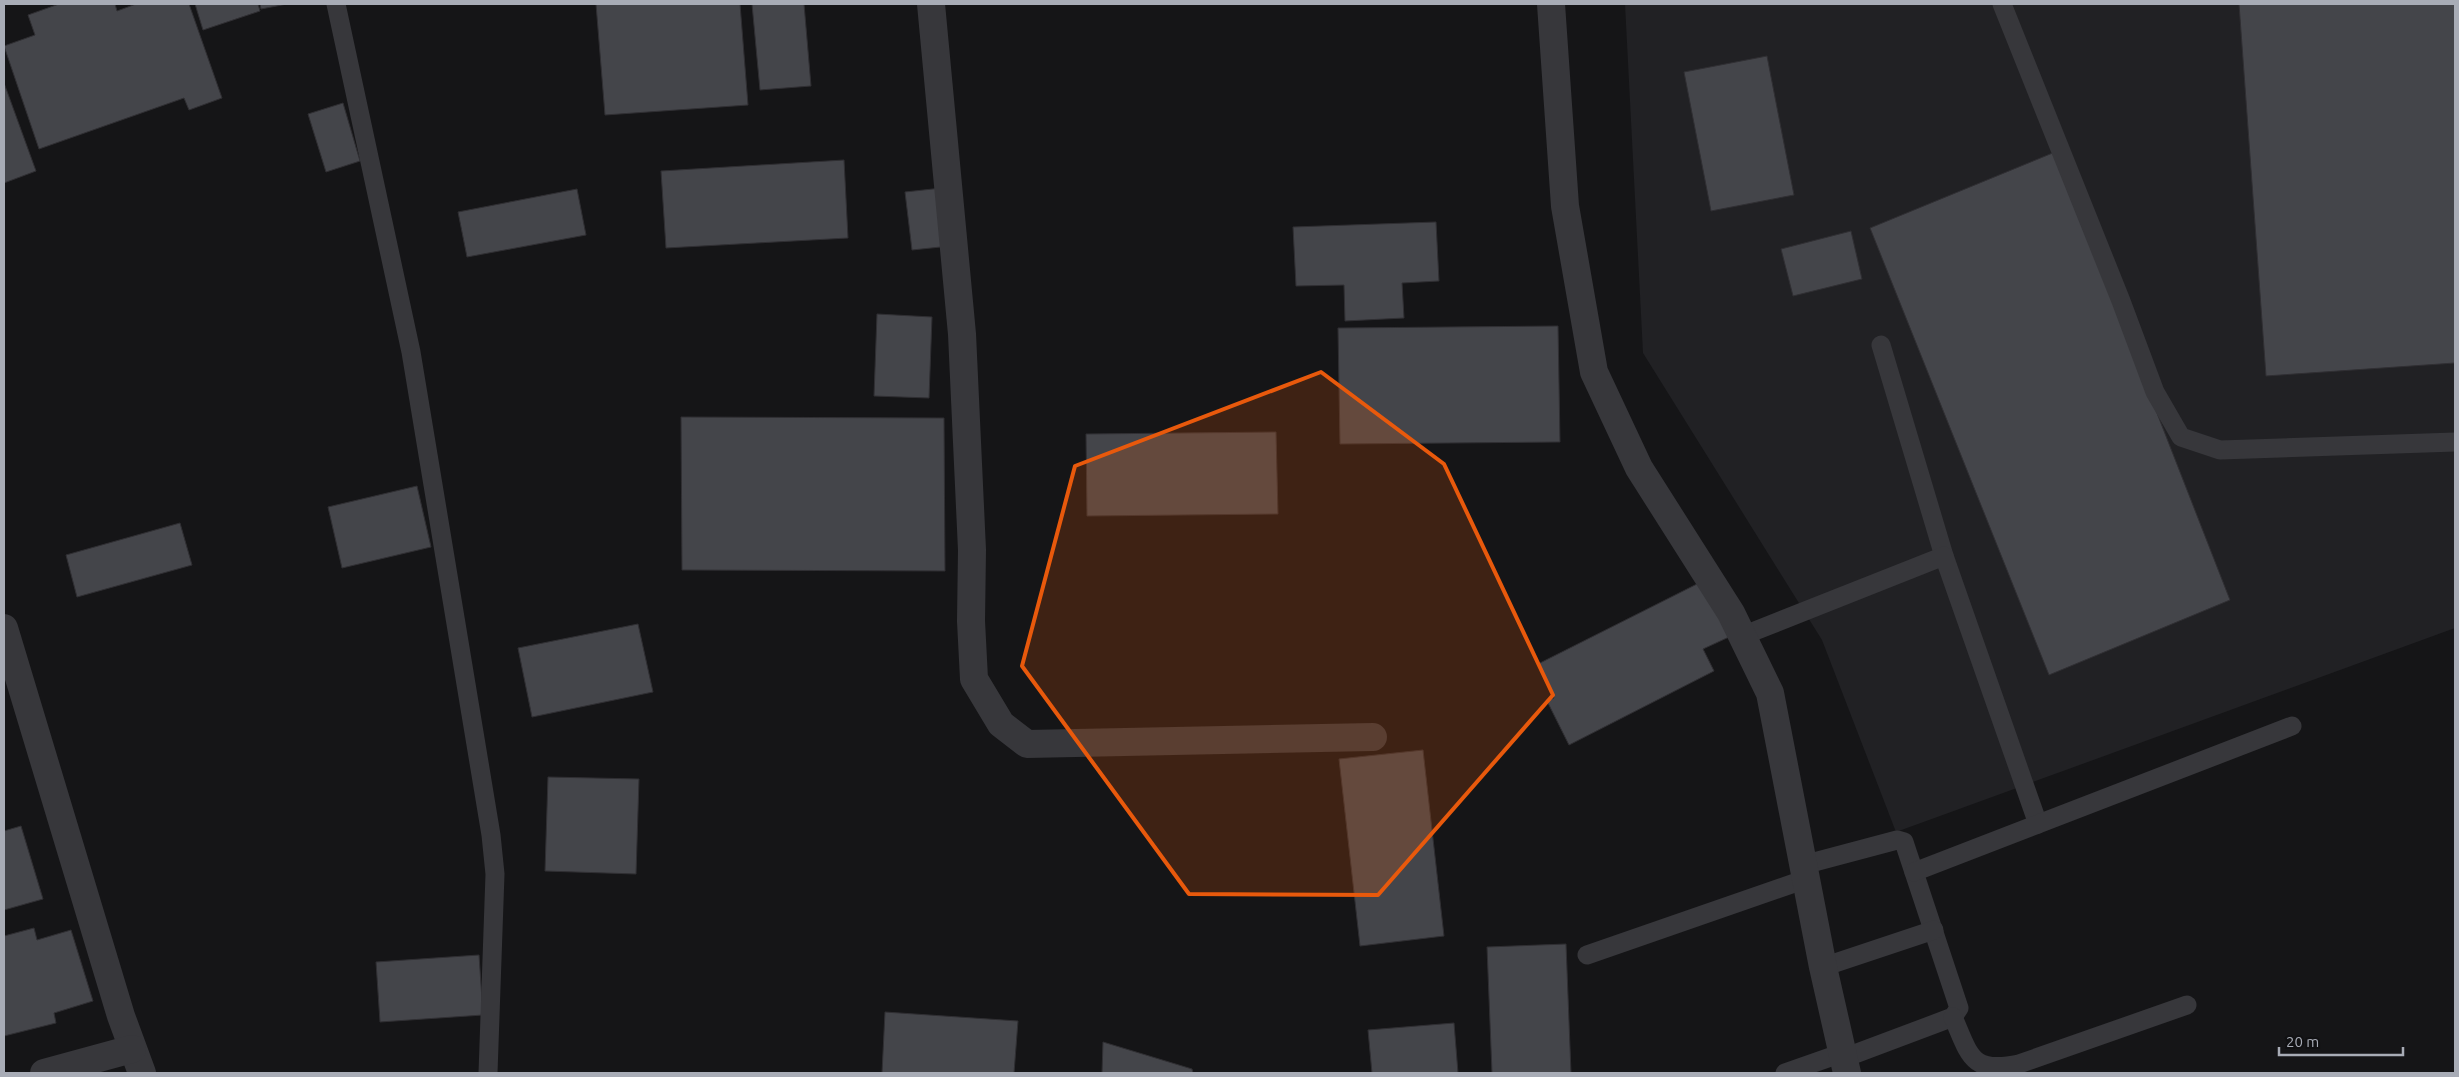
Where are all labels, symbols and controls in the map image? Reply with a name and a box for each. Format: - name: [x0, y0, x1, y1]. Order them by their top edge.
- scale bar: [2279, 1024, 2403, 1056]
- text: 20 m: [2286, 1033, 2319, 1050]

